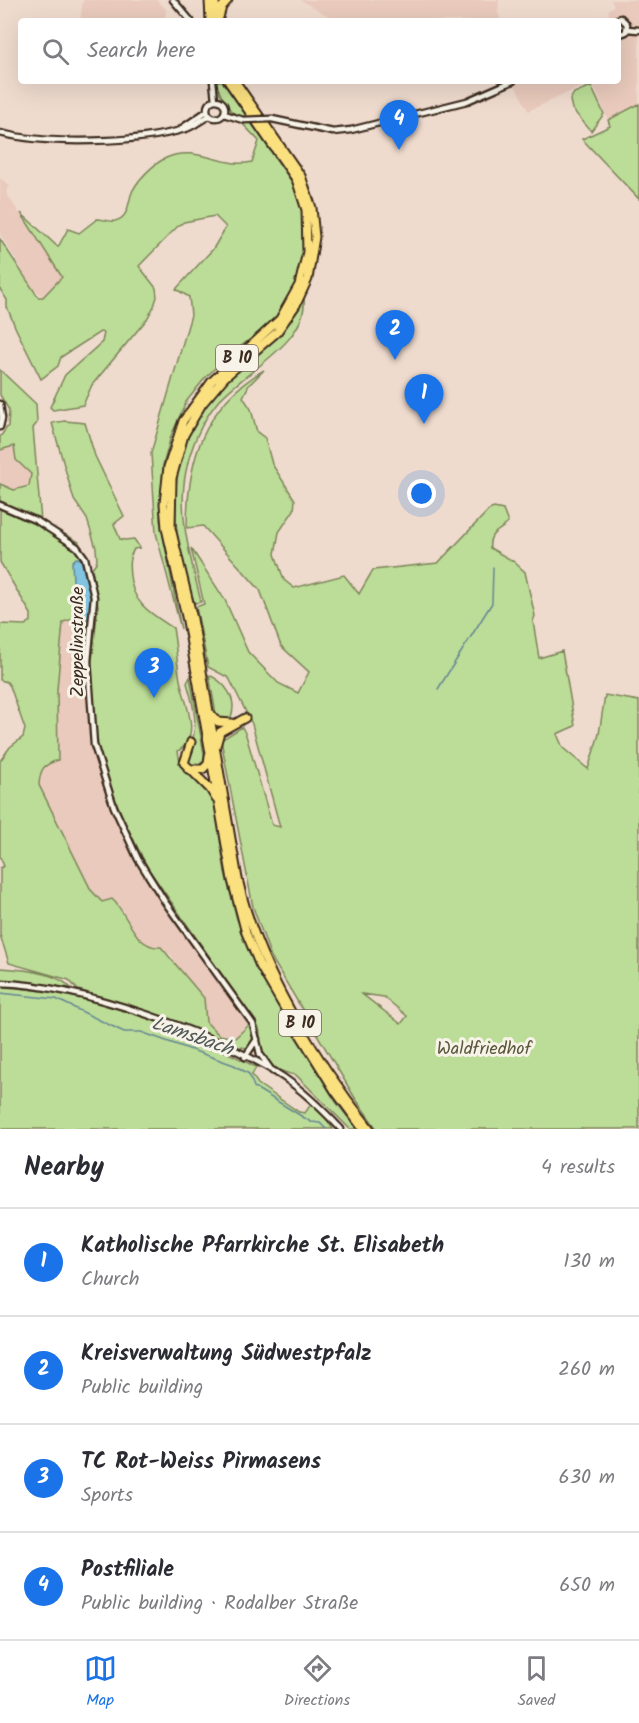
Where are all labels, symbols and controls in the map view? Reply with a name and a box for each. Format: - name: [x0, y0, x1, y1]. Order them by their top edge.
- search box: [18, 18, 621, 84]
- text: Search here: [87, 34, 195, 69]
- icon: search: [39, 35, 72, 68]
- pin: 4: [380, 100, 418, 150]
- pin: 2: [376, 310, 414, 360]
- road number: B 10: [216, 345, 258, 371]
- pin: 1: [404, 374, 444, 424]
- your location: [407, 479, 436, 508]
- street label: Zeppelinstraße: [64, 587, 93, 697]
- pin: 3: [134, 648, 174, 698]
- water label: Lamsbach: [147, 1008, 239, 1067]
- road number: B 10: [279, 1010, 321, 1036]
- park label: Waldfriedhof: [437, 1035, 534, 1064]
- text: Nearby: [24, 1147, 104, 1189]
- text: 4 results: [541, 1152, 615, 1184]
- text: Katholische Pfarrkirche St. Elisabeth: [81, 1229, 444, 1264]
- text: 1: [40, 1246, 47, 1278]
- text: 130 m: [563, 1246, 615, 1278]
- text: Church: [81, 1264, 140, 1296]
- text: Kreisverwaltung Südwestpfalz: [81, 1337, 372, 1372]
- text: 2: [38, 1354, 49, 1386]
- text: 260 m: [558, 1354, 615, 1386]
- text: Public building: [81, 1372, 203, 1404]
- text: TC Rot-Weiss Pirmasens: [81, 1445, 321, 1480]
- text: 3: [38, 1462, 49, 1494]
- text: 630 m: [559, 1462, 615, 1494]
- text: Sports: [81, 1480, 133, 1512]
- text: Postfiliale: [81, 1553, 174, 1588]
- text: 4: [38, 1570, 49, 1602]
- text: 650 m: [559, 1570, 615, 1602]
- text: Public building · Rodalber Straße: [81, 1588, 358, 1620]
- tab: Map: [84, 1652, 117, 1713]
- tab: Directions: [284, 1652, 350, 1713]
- tab: Saved: [517, 1652, 555, 1713]

